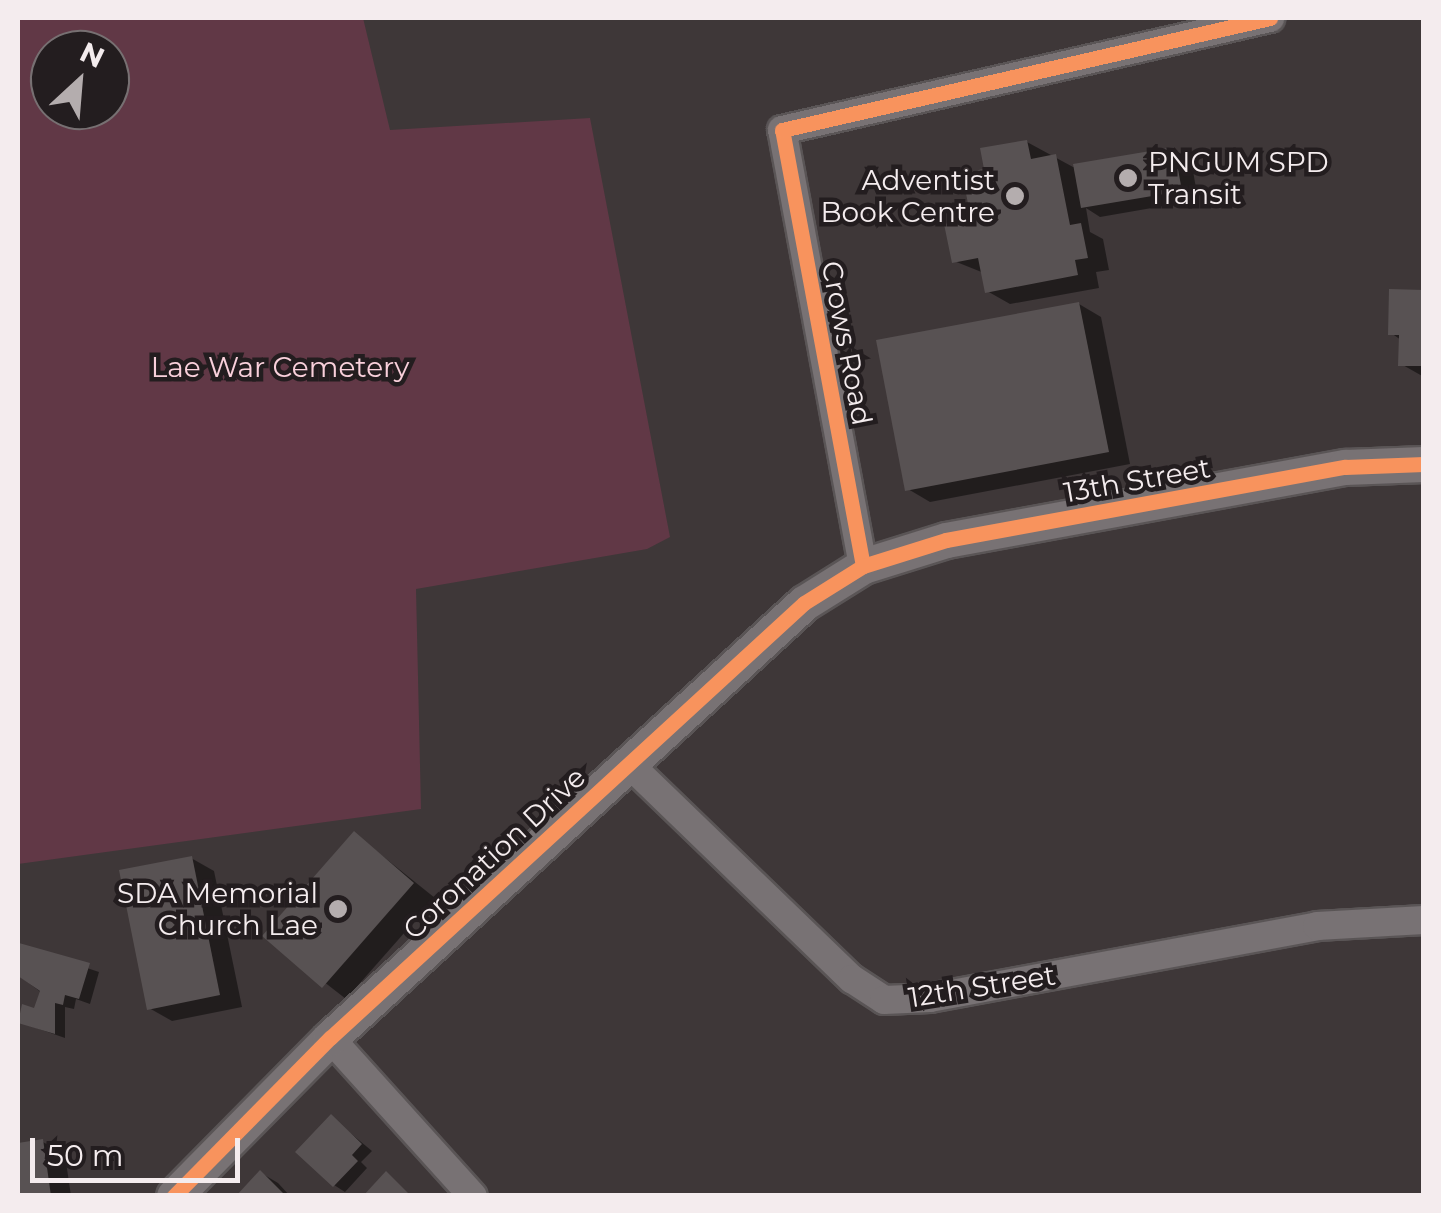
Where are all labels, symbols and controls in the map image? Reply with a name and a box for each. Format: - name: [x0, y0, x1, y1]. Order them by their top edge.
- north arrow: [30, 30, 130, 130]
- text: N: [75, 35, 110, 75]
- place label: PNGUM SPD Transit: [1148, 145, 1329, 211]
- place label: Adventist Book Centre: [820, 163, 995, 229]
- marker: PNGUM SPD Transit: [1117, 167, 1139, 189]
- marker: Adventist Book Centre: [1004, 185, 1026, 207]
- street label: Crows Road: [815, 258, 879, 428]
- park label: Lae War Cemetery: [151, 350, 409, 384]
- street label: 13th Street: [1061, 451, 1213, 509]
- street label: Coronation Drive: [396, 760, 592, 946]
- place label: SDA Memorial Church Lae: [117, 876, 318, 942]
- marker: SDA Memorial Church Lae: [327, 898, 349, 920]
- street label: 12th Street: [906, 958, 1058, 1014]
- scale bar: [35, 1118, 245, 1180]
- text: 50 m: [47, 1137, 124, 1174]

